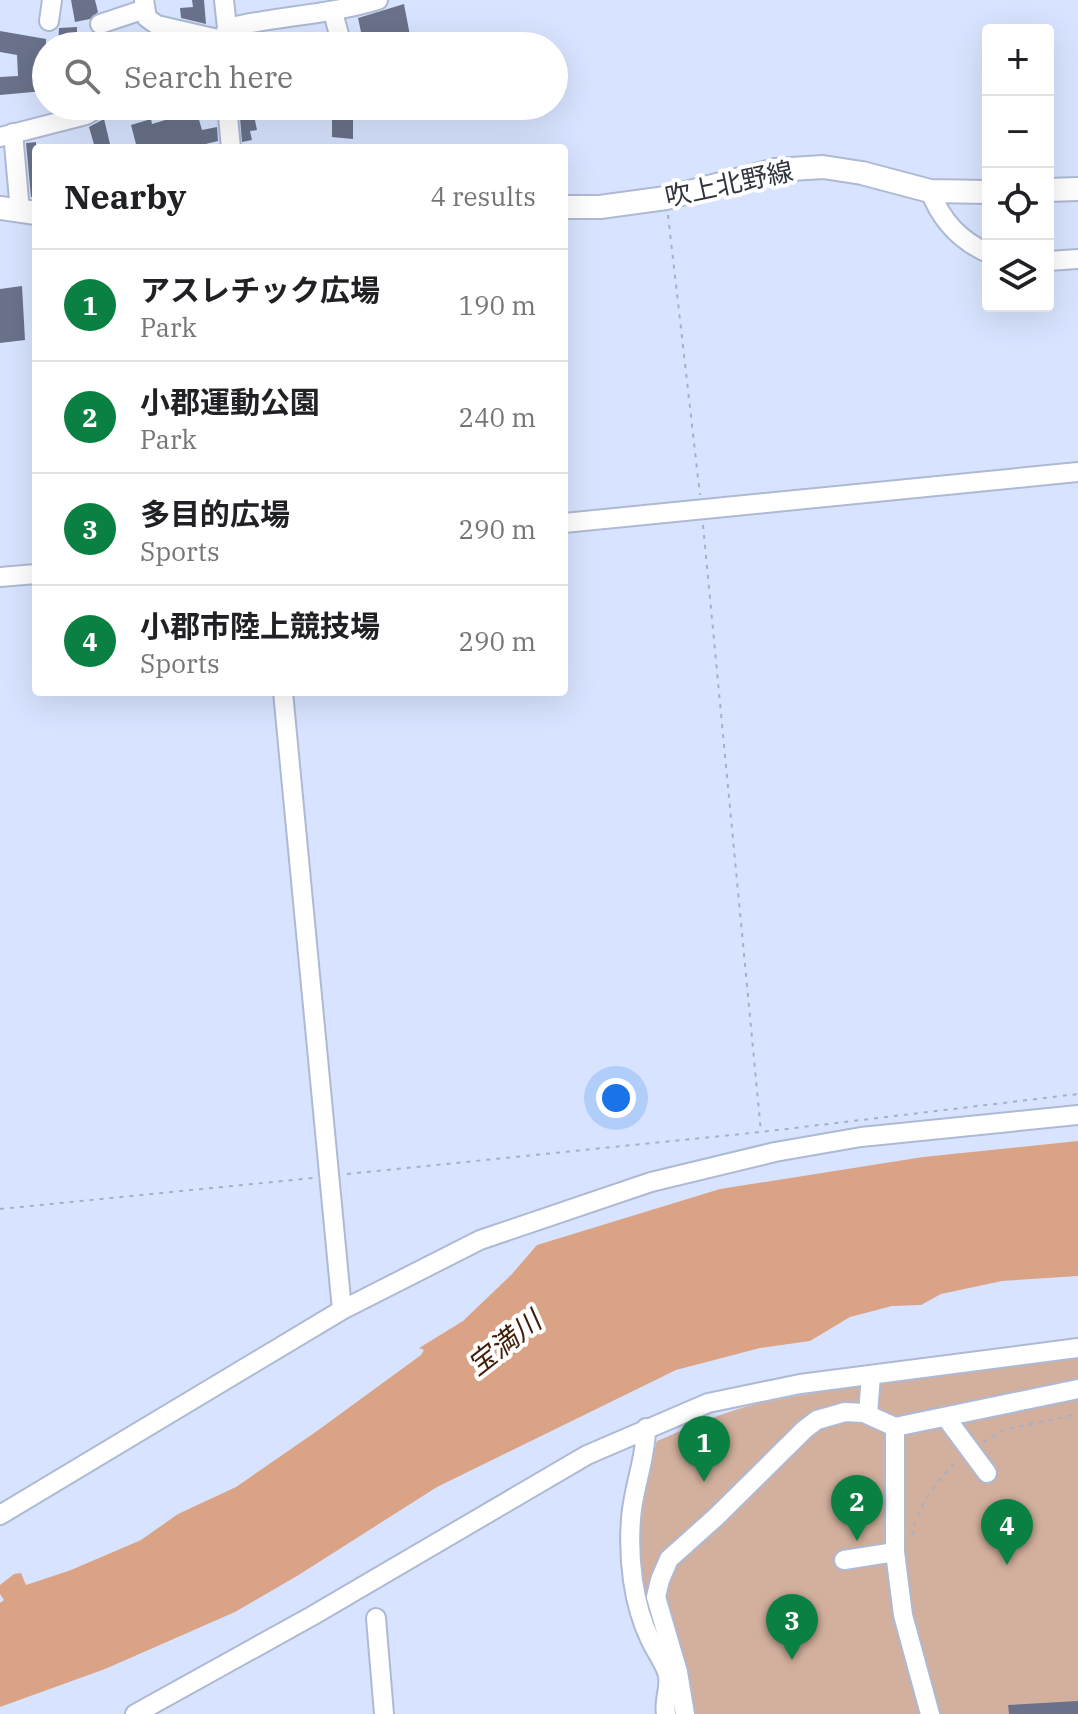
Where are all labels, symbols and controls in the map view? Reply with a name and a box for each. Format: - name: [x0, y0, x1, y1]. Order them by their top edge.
- map controls: [982, 24, 1054, 312]
- button: +: [982, 24, 1054, 96]
- search box: [32, 32, 568, 120]
- icon: search: [60, 54, 104, 98]
- text: Search here: [124, 57, 293, 96]
- button: −: [982, 96, 1054, 168]
- street label: 吹上北野線: [662, 153, 796, 213]
- button: locate: [982, 168, 1054, 240]
- text: Nearby: [64, 174, 186, 218]
- text: 4 results: [430, 179, 536, 213]
- button: layers: [982, 240, 1054, 312]
- text: アスレチック広場: [140, 270, 380, 309]
- text: 1: [82, 288, 98, 322]
- text: 190 m: [458, 288, 536, 322]
- text: Park: [140, 310, 197, 344]
- text: 小郡運動公園: [140, 382, 320, 421]
- text: 2: [82, 400, 98, 434]
- text: 240 m: [458, 400, 536, 434]
- text: Park: [140, 422, 197, 456]
- text: 多目的広場: [140, 494, 290, 533]
- text: 3: [82, 512, 98, 546]
- text: 290 m: [458, 512, 536, 546]
- text: Sports: [140, 534, 220, 568]
- text: 小郡市陸上競技場: [140, 606, 380, 645]
- text: 4: [82, 624, 98, 658]
- text: 290 m: [458, 624, 536, 658]
- text: Sports: [140, 646, 220, 680]
- your location: [596, 1078, 636, 1118]
- water label: 宝満川: [459, 1300, 551, 1383]
- pin: 1: [678, 1416, 730, 1482]
- pin: 2: [831, 1475, 883, 1541]
- pin: 4: [981, 1499, 1033, 1565]
- pin: 3: [766, 1594, 818, 1660]

